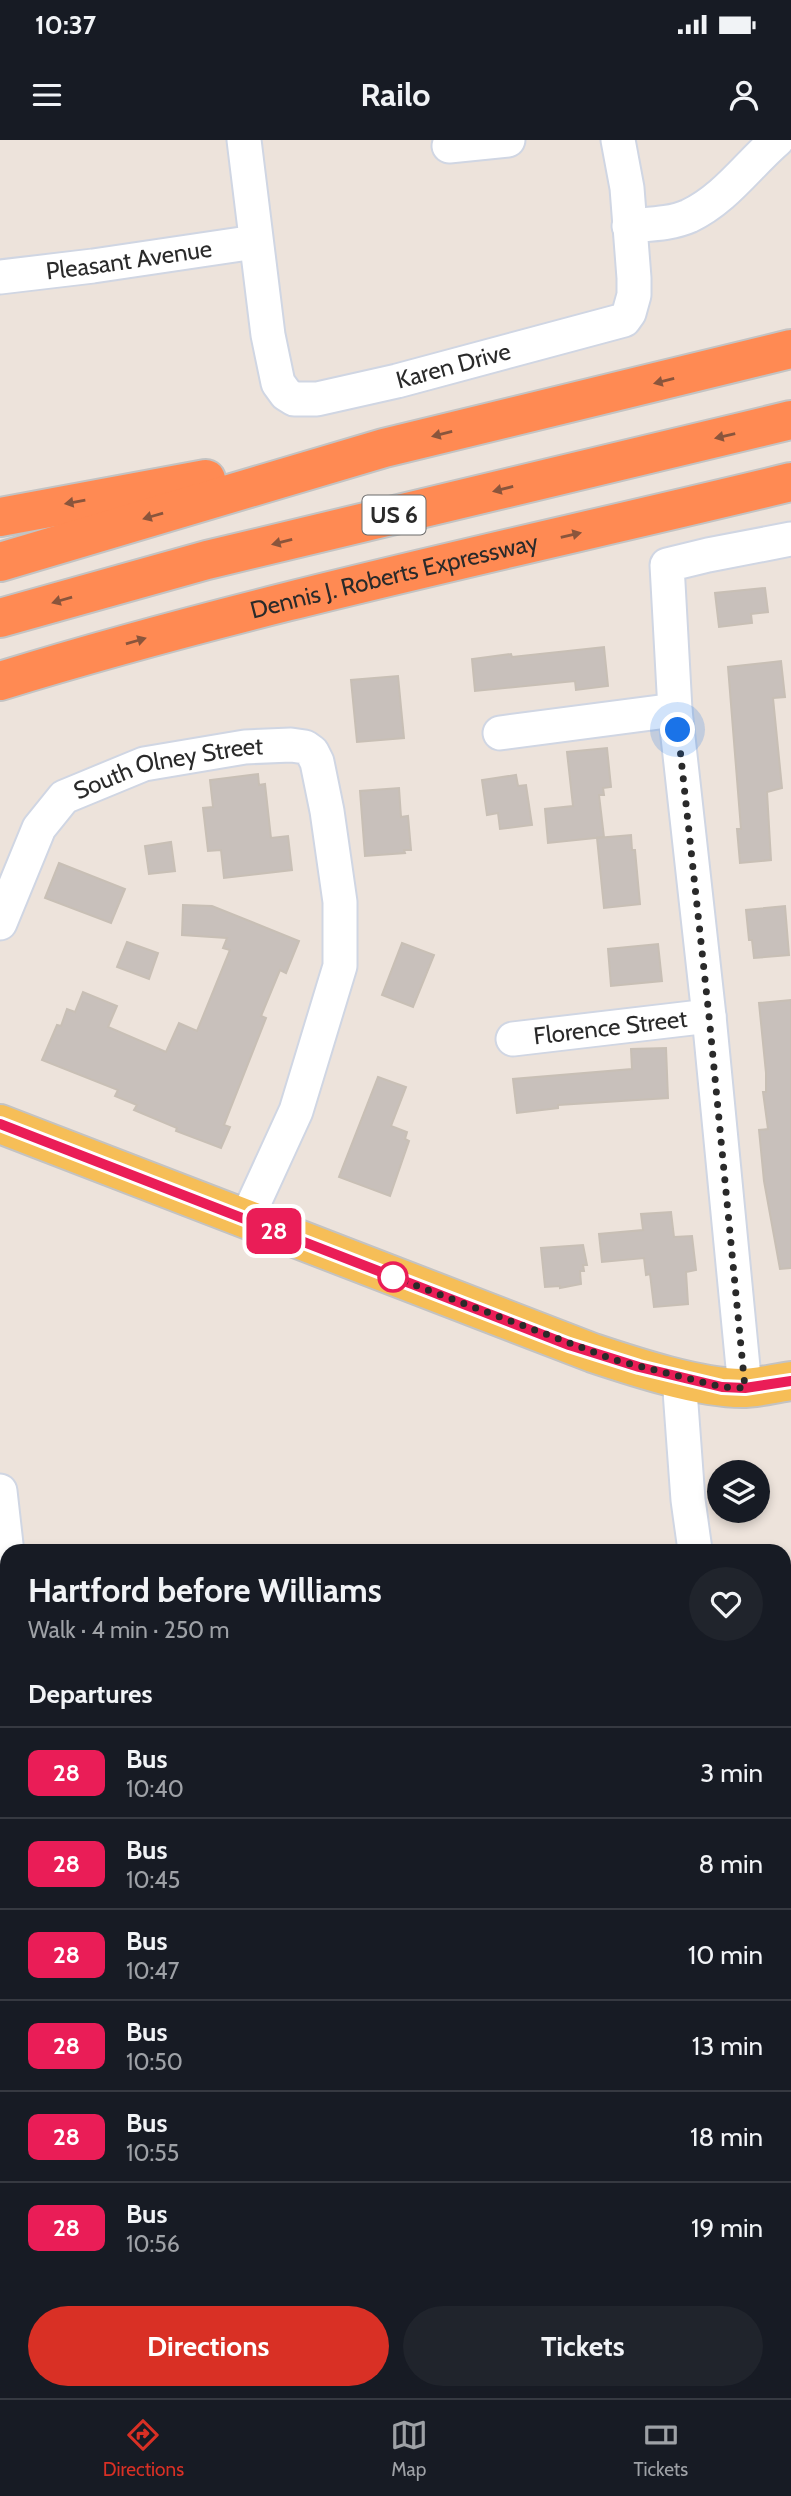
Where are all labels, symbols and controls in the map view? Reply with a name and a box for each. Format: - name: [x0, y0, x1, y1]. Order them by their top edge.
- text: 10:37: [35, 9, 96, 41]
- text: Railo: [361, 75, 430, 114]
- icon: menu: [28, 76, 66, 114]
- icon: person: [725, 76, 763, 114]
- street label: Pleasant Avenue: [44, 234, 214, 285]
- street label: Karen Drive: [393, 336, 514, 395]
- one-way arrow: [652, 376, 674, 387]
- one-way arrow: [431, 429, 453, 440]
- one-way arrow: [714, 431, 736, 442]
- one-way arrow: [492, 484, 514, 495]
- road number: US 6: [362, 496, 426, 534]
- one-way arrow: [64, 497, 86, 508]
- one-way arrow: [143, 511, 164, 521]
- street label: Dennis J. Roberts Expressway: [247, 527, 541, 625]
- one-way arrow: [560, 529, 582, 540]
- one-way arrow: [271, 537, 293, 548]
- one-way arrow: [51, 595, 73, 606]
- one-way arrow: [125, 635, 147, 646]
- your location: [660, 712, 695, 747]
- street label: South Olney Street: [69, 731, 264, 805]
- street label: Florence Street: [532, 1004, 689, 1050]
- line badge: 28: [243, 1208, 306, 1254]
- text: 28: [260, 1216, 288, 1245]
- unlabelled marker: [378, 1262, 408, 1292]
- map controls: [707, 1460, 770, 1523]
- button: layers: [707, 1460, 770, 1523]
- button: heart: [689, 1567, 763, 1641]
- text: Hartford before Williams: [28, 1570, 382, 1610]
- text: Walk · 4 min · 250 m: [28, 1616, 230, 1644]
- text: Departures: [28, 1678, 152, 1710]
- text: Bus: [126, 1743, 167, 1775]
- text: 3 min: [700, 1757, 763, 1789]
- text: 28: [53, 1758, 80, 1787]
- text: 10:40: [126, 1775, 184, 1803]
- text: Bus: [126, 1834, 167, 1866]
- text: 8 min: [699, 1848, 763, 1880]
- text: 28: [53, 1849, 80, 1878]
- text: 10:45: [126, 1866, 180, 1894]
- text: Bus: [126, 1925, 167, 1957]
- text: 10 min: [688, 1939, 763, 1971]
- text: 28: [53, 1940, 80, 1969]
- text: 10:47: [126, 1957, 179, 1985]
- text: Bus: [126, 2016, 167, 2048]
- text: 13 min: [692, 2030, 763, 2062]
- text: 28: [53, 2031, 80, 2060]
- text: 10:50: [126, 2048, 183, 2076]
- text: Bus: [126, 2107, 167, 2139]
- text: 18 min: [690, 2121, 763, 2153]
- text: 28: [53, 2122, 80, 2151]
- text: 10:55: [126, 2139, 179, 2167]
- text: Bus: [126, 2198, 167, 2230]
- text: 19 min: [691, 2212, 763, 2244]
- text: 28: [53, 2213, 80, 2242]
- text: 10:56: [126, 2230, 180, 2258]
- button: Directions: [28, 2306, 389, 2386]
- button: Tickets: [403, 2306, 763, 2386]
- tab: Directions: [103, 2416, 184, 2481]
- tab: Map: [390, 2416, 428, 2481]
- tab: Tickets: [633, 2416, 688, 2481]

